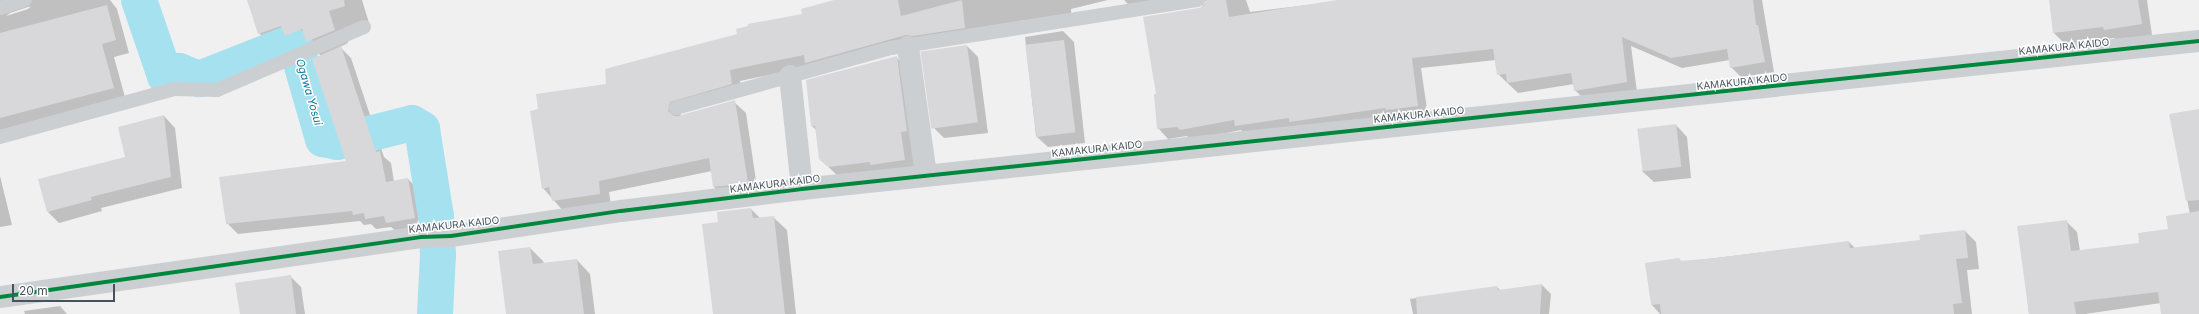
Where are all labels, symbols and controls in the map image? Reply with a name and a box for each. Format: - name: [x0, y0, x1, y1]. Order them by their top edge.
- street label: KAMAKURA KAIDO: [2018, 36, 2110, 58]
- water label: Ogawa Yosui: [293, 57, 325, 127]
- street label: KAMAKURA KAIDO: [1696, 71, 1788, 93]
- street label: KAMAKURA KAIDO: [1373, 104, 1465, 126]
- street label: KAMAKURA KAIDO: [1051, 138, 1143, 160]
- street label: KAMAKURA KAIDO: [729, 172, 821, 196]
- street label: KAMAKURA KAIDO: [408, 214, 500, 236]
- scale bar: [14, 276, 117, 302]
- text: 20 m: [19, 283, 48, 298]

